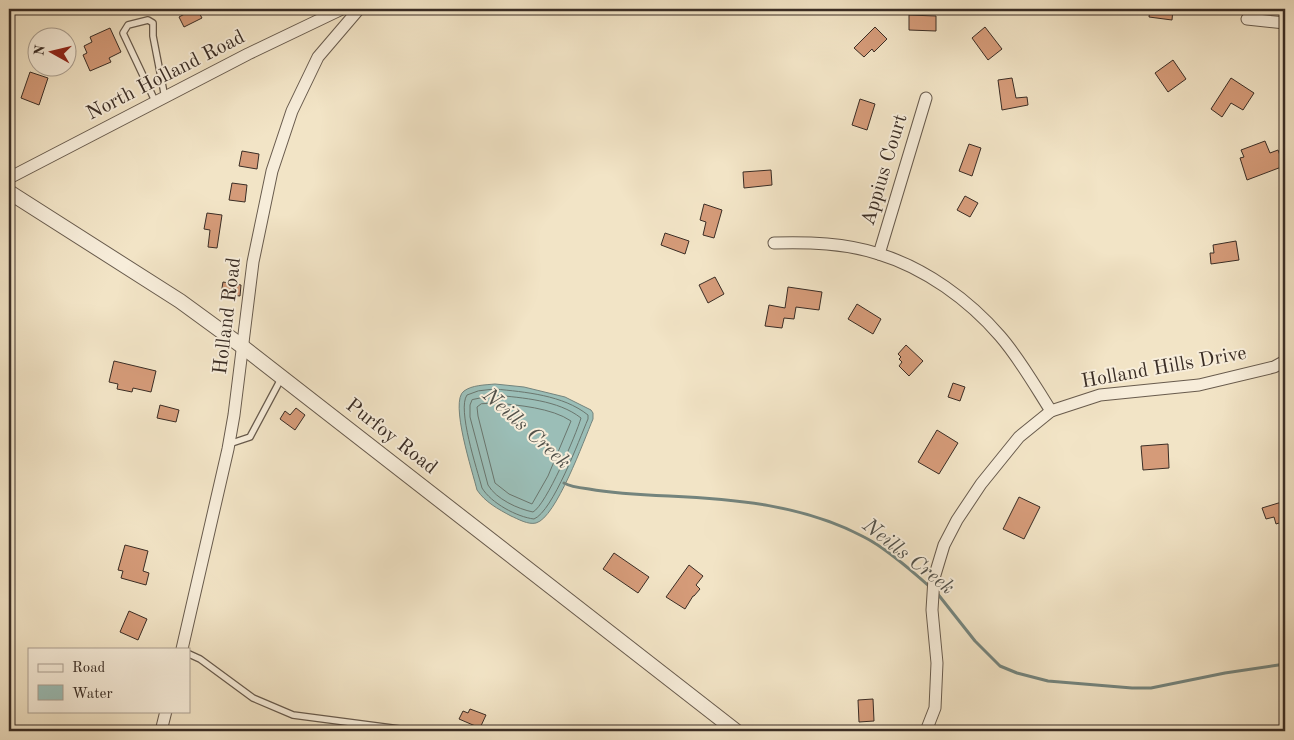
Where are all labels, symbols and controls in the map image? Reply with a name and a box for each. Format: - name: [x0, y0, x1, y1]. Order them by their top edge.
- street label: North Holland Road: [84, 27, 248, 125]
- north arrow: [28, 28, 78, 78]
- text: N: [32, 44, 48, 57]
- street label: Appius Court: [859, 112, 911, 228]
- street label: Holland Road: [211, 256, 245, 376]
- street label: Holland Hills Drive: [1080, 344, 1248, 392]
- water label: Neills Creek: [477, 384, 574, 474]
- street label: Purfoy Road: [342, 395, 440, 479]
- water label: Neills Creek: [858, 514, 958, 599]
- legend: [28, 648, 190, 712]
- text: Road: [72, 661, 106, 676]
- text: Water: [72, 687, 113, 702]

